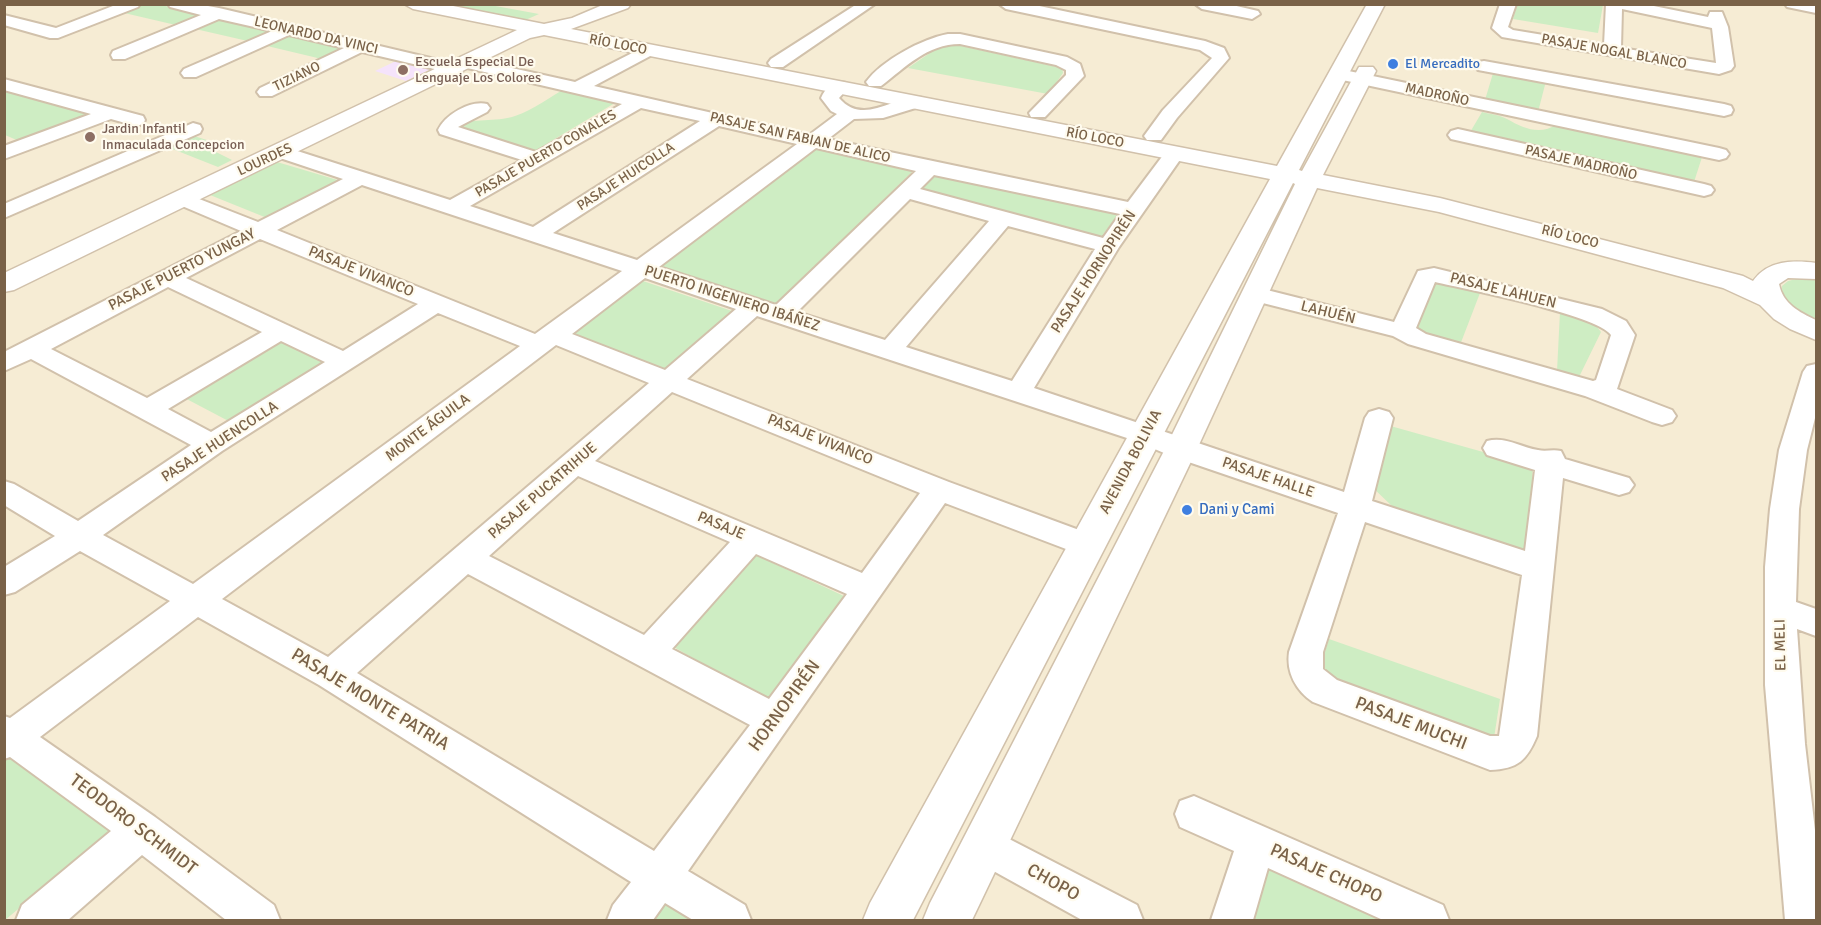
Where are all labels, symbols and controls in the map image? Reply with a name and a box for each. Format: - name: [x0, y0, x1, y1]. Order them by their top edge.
- street label: LEONARDO DA VINCI: [252, 14, 380, 58]
- street label: RÍO LOCO: [588, 31, 648, 59]
- street label: PASAJE NOGAL BLANCO: [1540, 31, 1688, 73]
- place label: Escuela Especial De Lenguaje Los Colores: [415, 54, 541, 86]
- place label: El Mercadito: [1405, 56, 1480, 72]
- marker: El Mercadito: [1386, 57, 1400, 71]
- street label: TIZIANO: [271, 58, 323, 96]
- marker: Escuela Especial De Lenguaje Los Colores: [396, 63, 410, 77]
- street label: MADROÑO: [1403, 80, 1471, 110]
- street label: PASAJE PUERTO CONALES: [472, 107, 620, 201]
- street label: PASAJE SAN FABIAN DE ALICO: [708, 109, 892, 167]
- place label: Jardin Infantil Inmaculada Concepcion: [102, 121, 245, 154]
- street label: RÍO LOCO: [1065, 124, 1125, 152]
- marker: Jardin Infantil Inmaculada Concepcion: [83, 130, 97, 144]
- street label: PASAJE HUICOLLA: [574, 139, 678, 215]
- street label: LOURDES: [235, 140, 295, 180]
- street label: PASAJE MADROÑO: [1523, 142, 1639, 184]
- street label: PASAJE HORNOPIRÉN: [1048, 207, 1140, 337]
- street label: RÍO LOCO: [1540, 222, 1600, 252]
- street label: PASAJE PUERTO YUNGAY: [106, 225, 258, 315]
- street label: PASAJE VIVANCO: [306, 243, 416, 301]
- street label: PUERTO INGENIERO IBÁÑEZ: [642, 262, 822, 336]
- street label: PASAJE LAHUEN: [1448, 269, 1558, 313]
- street label: LAHUÉN: [1299, 298, 1357, 328]
- street label: MONTE ÁGUILA: [382, 390, 474, 466]
- street label: PASAJE HUENCOLLA: [158, 398, 282, 486]
- street label: AVENIDA BOLIVIA: [1096, 407, 1166, 517]
- street label: PASAJE VIVANCO: [765, 411, 875, 469]
- street label: PASAJE PUCATRIHUE: [485, 439, 601, 543]
- street label: PASAJE HALLE: [1220, 454, 1316, 502]
- place label: Dani y Cami: [1199, 501, 1275, 519]
- marker: Dani y Cami: [1180, 503, 1194, 517]
- street label: PASAJE: [695, 508, 747, 544]
- street label: EL MELI: [1772, 619, 1790, 671]
- street label: PASAJE MONTE PATRIA: [287, 644, 453, 756]
- street label: HORNOPIRÉN: [745, 656, 825, 756]
- street label: PASAJE MUCHI: [1352, 693, 1470, 755]
- street label: TEODORO SCHMIDT: [65, 770, 201, 880]
- street label: PASAJE CHOPO: [1267, 840, 1385, 908]
- street label: CHOPO: [1023, 860, 1083, 906]

